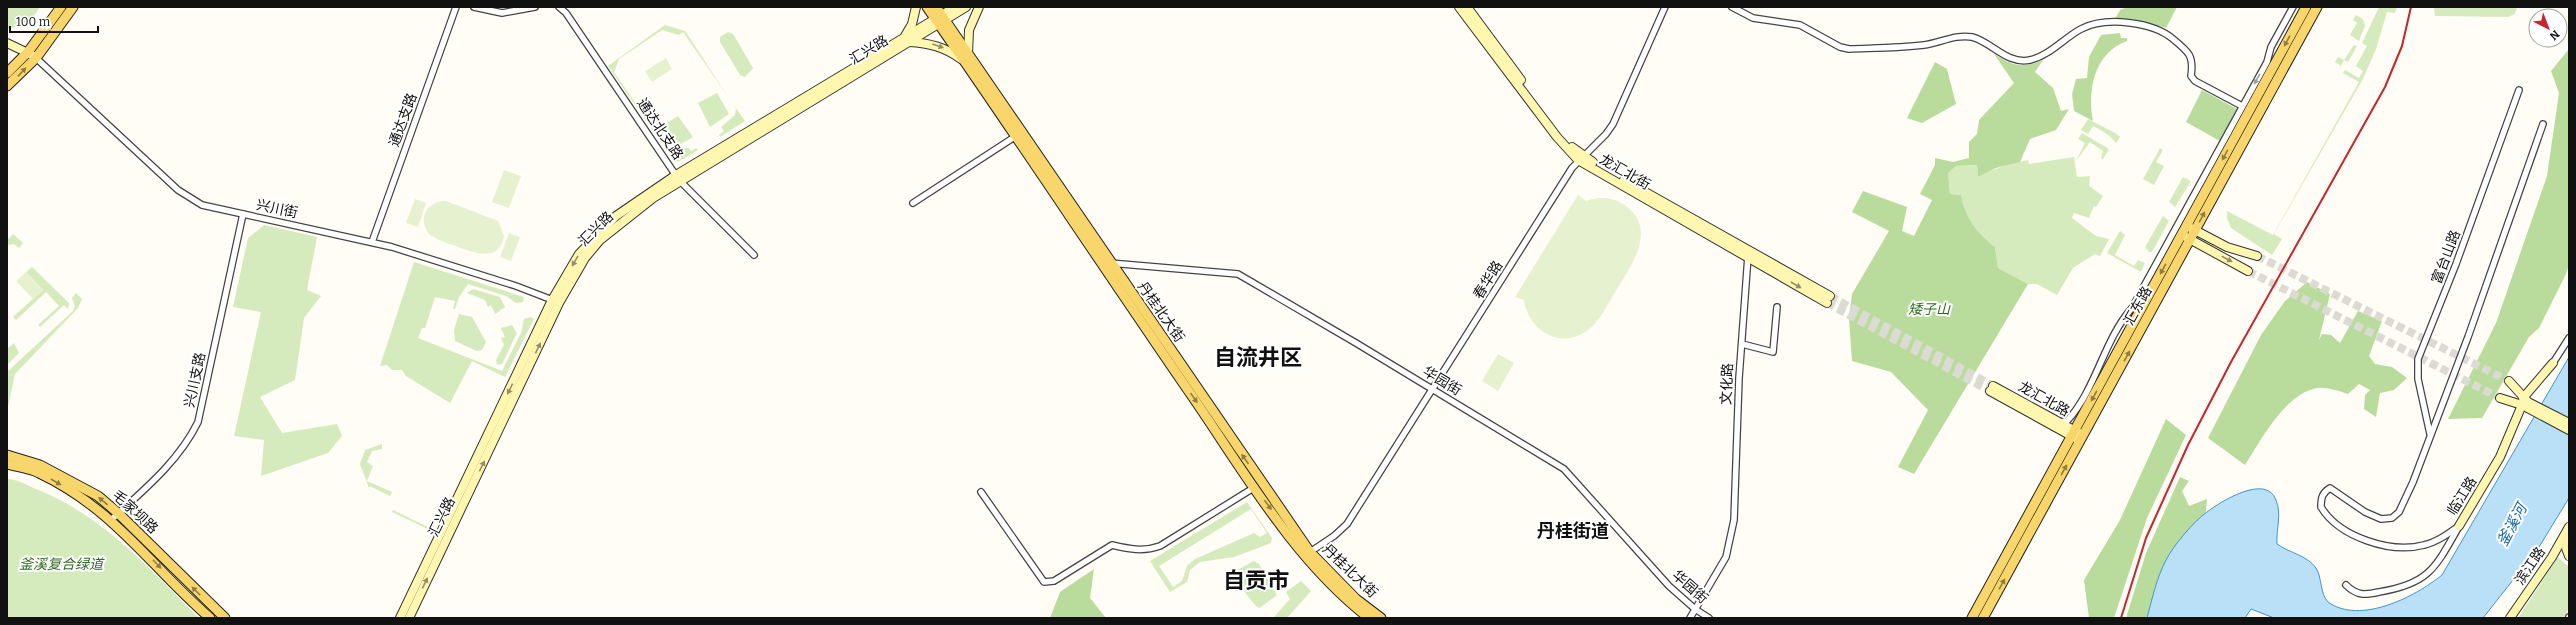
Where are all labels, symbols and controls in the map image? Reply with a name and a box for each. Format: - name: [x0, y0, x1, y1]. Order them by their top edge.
- scale bar: [10, 8, 98, 34]
- north arrow: [2528, 8, 2568, 48]
- text: 100 m: [16, 15, 51, 29]
- text: N: [2546, 27, 2562, 43]
- street label: 汇兴路: [847, 32, 891, 68]
- one-way arrow: [2284, 35, 2291, 47]
- one-way arrow: [932, 44, 944, 50]
- one-way arrow: [17, 68, 26, 77]
- one-way arrow: [2253, 73, 2260, 85]
- street label: 通达支路: [385, 91, 421, 149]
- street label: 通达北支路: [633, 95, 687, 163]
- one-way arrow: [2222, 149, 2228, 161]
- street label: 龙汇北街: [1597, 151, 1653, 193]
- street label: 兴川街: [255, 196, 299, 222]
- street label: 汇兴路: [575, 208, 617, 250]
- one-way arrow: [2199, 211, 2206, 223]
- street label: 富台山路: [2428, 228, 2464, 286]
- one-way arrow: [572, 255, 579, 267]
- one-way arrow: [2222, 256, 2233, 262]
- street label: 春华路: [1470, 258, 1506, 302]
- one-way arrow: [2160, 264, 2166, 275]
- street label: 丹桂北大街: [1134, 278, 1188, 346]
- one-way arrow: [1790, 282, 1802, 289]
- street label: 汇东路: [2120, 284, 2156, 328]
- park label: 矮子山: [1908, 301, 1951, 318]
- one-way arrow: [535, 343, 541, 354]
- district label: 自流井区: [1214, 344, 1302, 371]
- one-way arrow: [2124, 350, 2130, 362]
- street label: 兴川支路: [181, 351, 209, 409]
- street label: 华园街: [1420, 363, 1464, 399]
- street label: 文化路: [1717, 363, 1737, 405]
- street label: 龙汇北路: [2015, 378, 2073, 420]
- one-way arrow: [507, 383, 513, 395]
- one-way arrow: [2091, 390, 2097, 402]
- one-way arrow: [1190, 393, 1198, 403]
- one-way arrow: [1241, 453, 1249, 464]
- one-way arrow: [478, 460, 485, 471]
- one-way arrow: [2061, 464, 2068, 476]
- street label: 临江路: [2444, 474, 2480, 518]
- one-way arrow: [50, 479, 62, 486]
- street label: 毛家坝路: [109, 487, 161, 537]
- street label: 汇兴路: [425, 494, 459, 540]
- one-way arrow: [98, 496, 109, 505]
- water label: 釜溪河: [2493, 498, 2532, 549]
- one-way arrow: [1264, 499, 1272, 510]
- district label: 丹桂街道: [1537, 520, 1609, 542]
- street label: 丹桂北大街: [1319, 541, 1381, 601]
- street label: 滨江路: [2511, 544, 2549, 588]
- park label: 釜溪复合绿道: [19, 556, 105, 573]
- one-way arrow: [152, 559, 162, 569]
- district label: 自贡市: [1223, 567, 1289, 594]
- street label: 华园街: [1669, 567, 1711, 607]
- one-way arrow: [422, 577, 428, 589]
- one-way arrow: [1998, 578, 2005, 590]
- one-way arrow: [191, 586, 201, 596]

